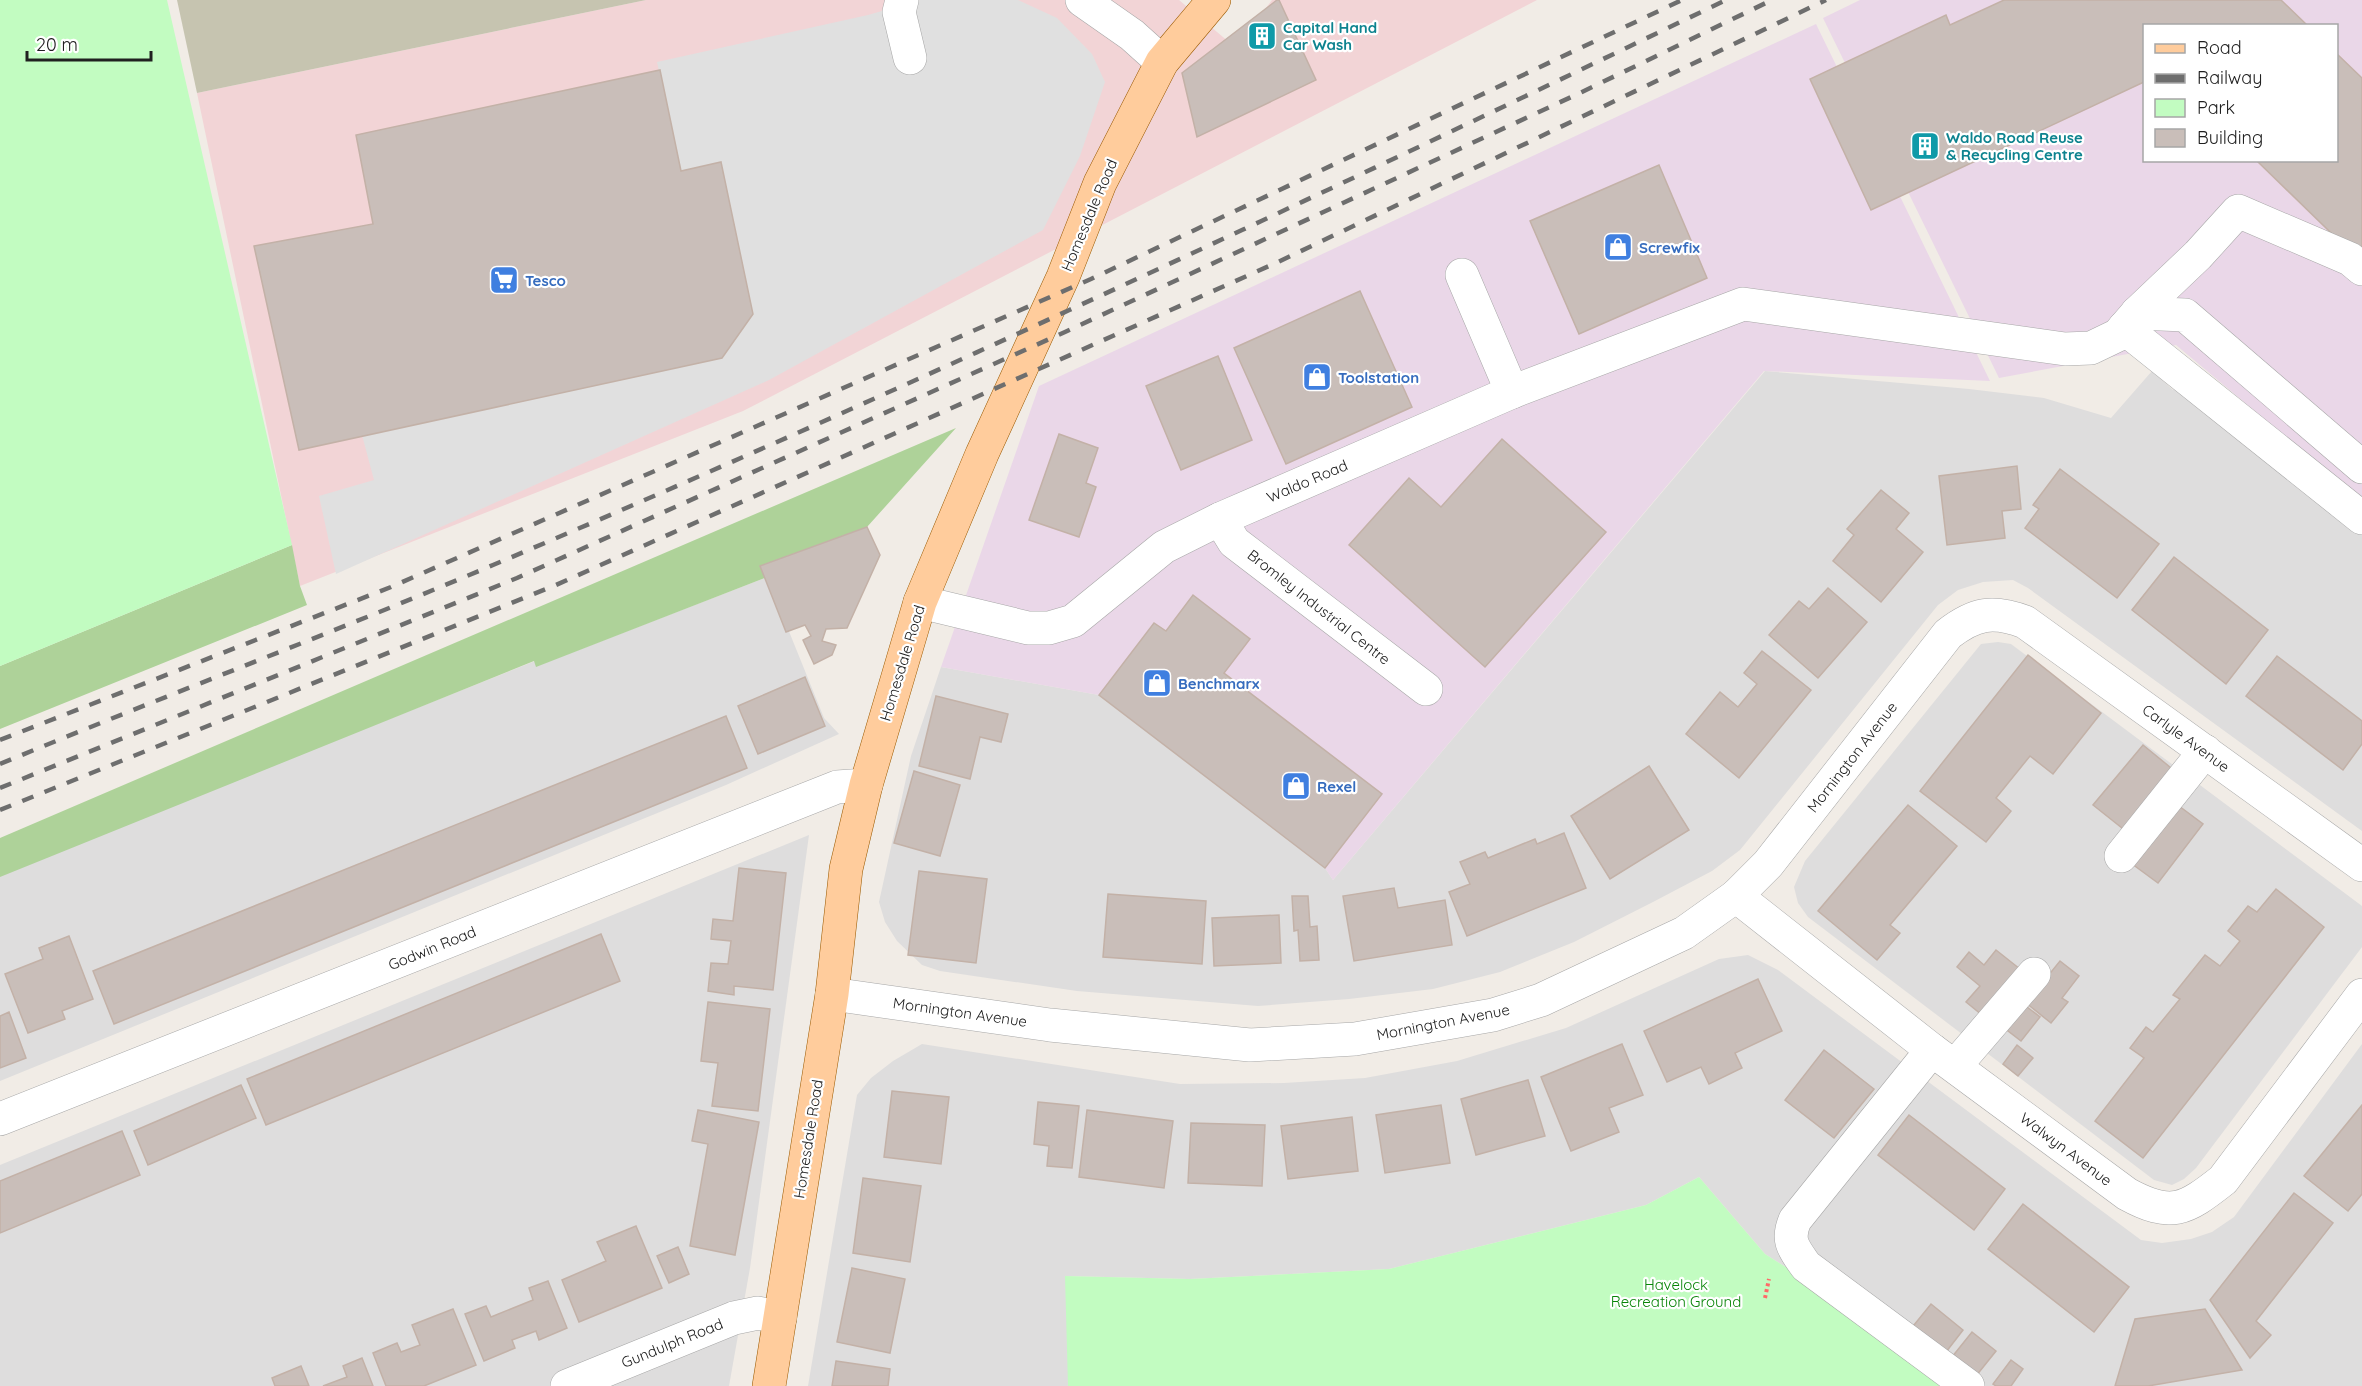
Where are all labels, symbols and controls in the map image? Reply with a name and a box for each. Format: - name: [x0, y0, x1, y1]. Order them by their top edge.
- place label: Capital Hand Car Wash: [1283, 18, 1377, 54]
- building icon: Capital Hand Car Wash: [1246, 20, 1278, 52]
- scale bar: [27, 24, 152, 62]
- legend: [2143, 24, 2338, 162]
- text: 20 m: [36, 33, 78, 56]
- text: Road: [2197, 36, 2242, 59]
- text: Railway: [2197, 66, 2263, 89]
- text: Park: [2197, 96, 2235, 119]
- text: Building: [2197, 126, 2263, 149]
- place label: Waldo Road Reuse & Recycling Centre: [1946, 128, 2083, 164]
- building icon: Waldo Road Reuse & Recycling Centre: [1909, 130, 1941, 162]
- street label: Homesdale Road: [1057, 156, 1121, 274]
- shop icon: Screwfix: [1602, 231, 1634, 263]
- place label: Screwfix: [1639, 238, 1700, 257]
- supermarket icon: Tesco: [488, 264, 520, 296]
- place label: Tesco: [525, 271, 566, 290]
- shop icon: Toolstation: [1301, 361, 1333, 393]
- place label: Toolstation: [1338, 368, 1419, 387]
- street label: Waldo Road: [1264, 455, 1350, 507]
- street label: Bromley Industrial Centre: [1244, 545, 1394, 669]
- street label: Homesdale Road: [875, 603, 929, 723]
- shop icon: Benchmarx: [1141, 667, 1173, 699]
- place label: Benchmarx: [1178, 674, 1260, 693]
- street label: Mornington Avenue: [1803, 698, 1901, 816]
- street label: Carlyle Avenue: [2139, 700, 2233, 776]
- shop icon: Rexel: [1280, 770, 1312, 802]
- place label: Rexel: [1317, 777, 1356, 796]
- street label: Godwin Road: [385, 922, 479, 974]
- street label: Mornington Avenue: [892, 993, 1028, 1031]
- street label: Mornington Avenue: [1375, 1000, 1511, 1044]
- street label: Homesdale Road: [789, 1078, 827, 1200]
- street label: Walwyn Avenue: [2016, 1108, 2116, 1190]
- park label: Havelock Recreation Ground: [1611, 1275, 1741, 1311]
- street label: Gundulph Road: [618, 1314, 726, 1372]

